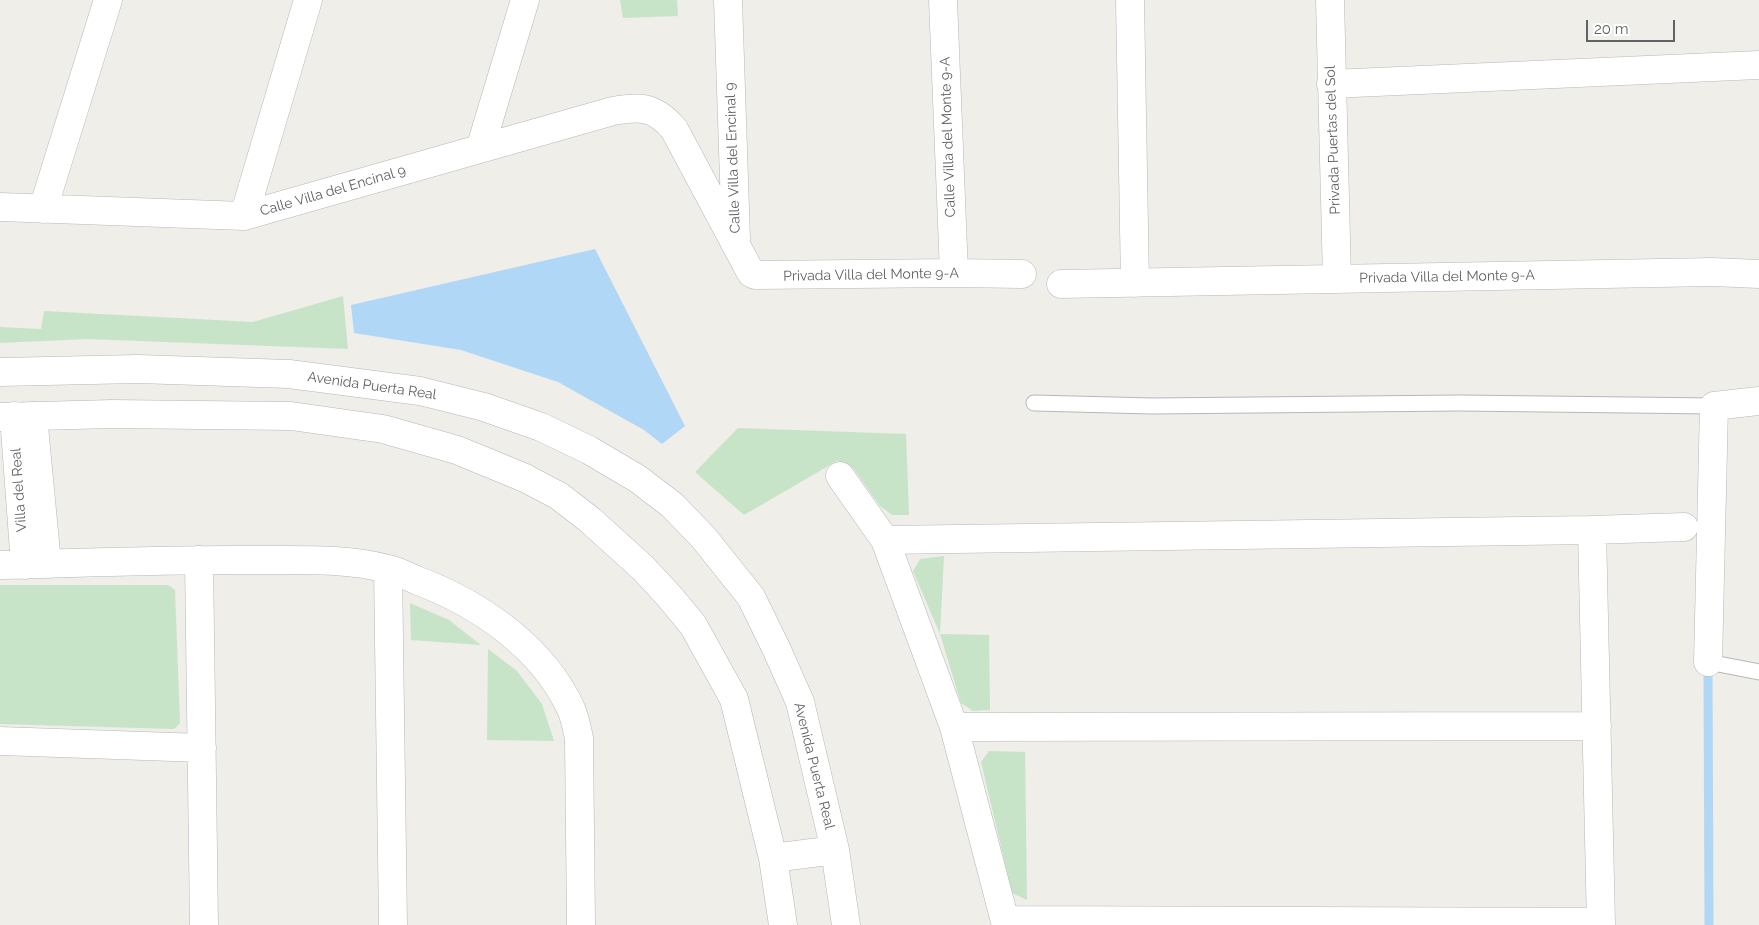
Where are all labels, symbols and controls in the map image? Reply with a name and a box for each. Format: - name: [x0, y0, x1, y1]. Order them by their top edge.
- scale bar: [1589, 10, 1678, 42]
- text: 20 m: [1594, 20, 1629, 38]
- street label: Calle Villa del Monte 9-A: [937, 56, 959, 218]
- street label: Privada Puertas del Sol: [1322, 65, 1344, 215]
- street label: Calle Villa del Encinal 9: [722, 82, 744, 234]
- street label: Calle Villa del Encinal 9: [258, 162, 408, 220]
- street label: Privada Villa del Monte 9-A: [783, 265, 959, 285]
- street label: Privada Villa del Monte 9-A: [1359, 267, 1535, 287]
- street label: Avenida Puerta Real: [306, 369, 438, 403]
- street label: Villa del Real: [8, 447, 30, 533]
- street label: Avenida Puerta Real: [790, 701, 838, 831]

